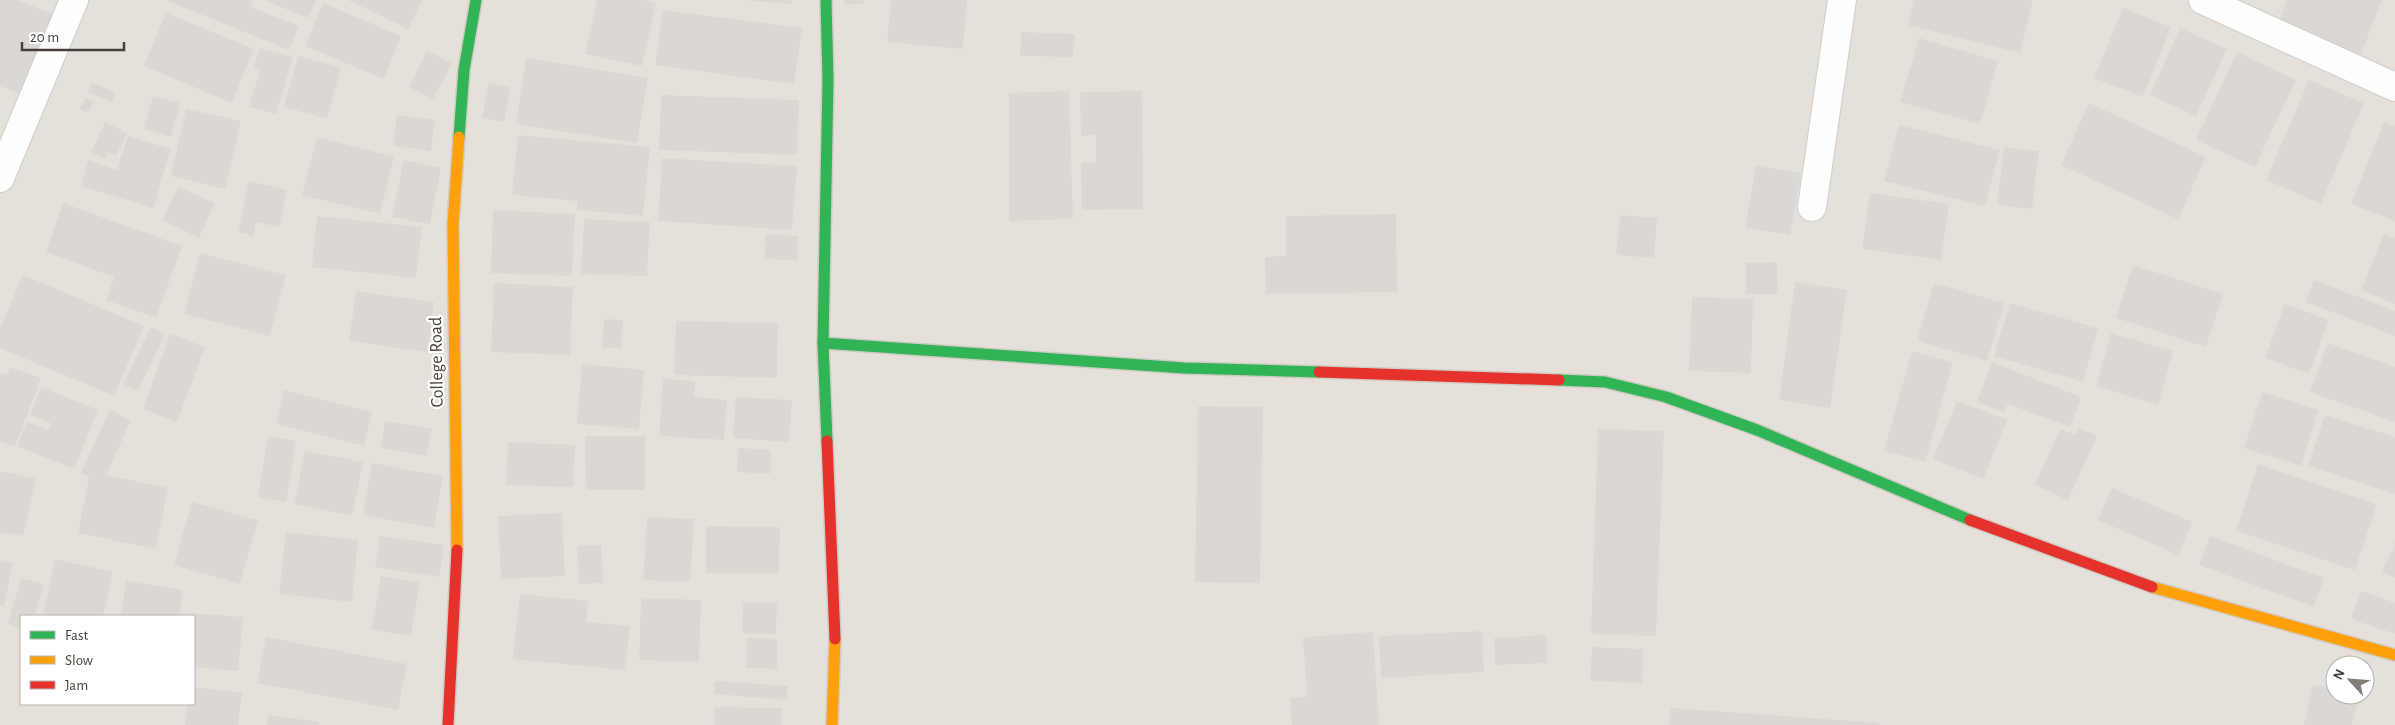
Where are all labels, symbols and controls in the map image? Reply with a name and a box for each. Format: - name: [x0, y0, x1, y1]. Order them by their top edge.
- scale bar: [22, 20, 125, 52]
- text: 20 m: [30, 30, 59, 45]
- street label: College Road: [427, 317, 447, 407]
- legend: [20, 615, 195, 705]
- text: Fast: [65, 628, 89, 643]
- text: Slow: [65, 653, 93, 668]
- north arrow: [2325, 655, 2375, 705]
- text: N: [2331, 667, 2348, 682]
- text: Jam: [65, 678, 88, 693]

